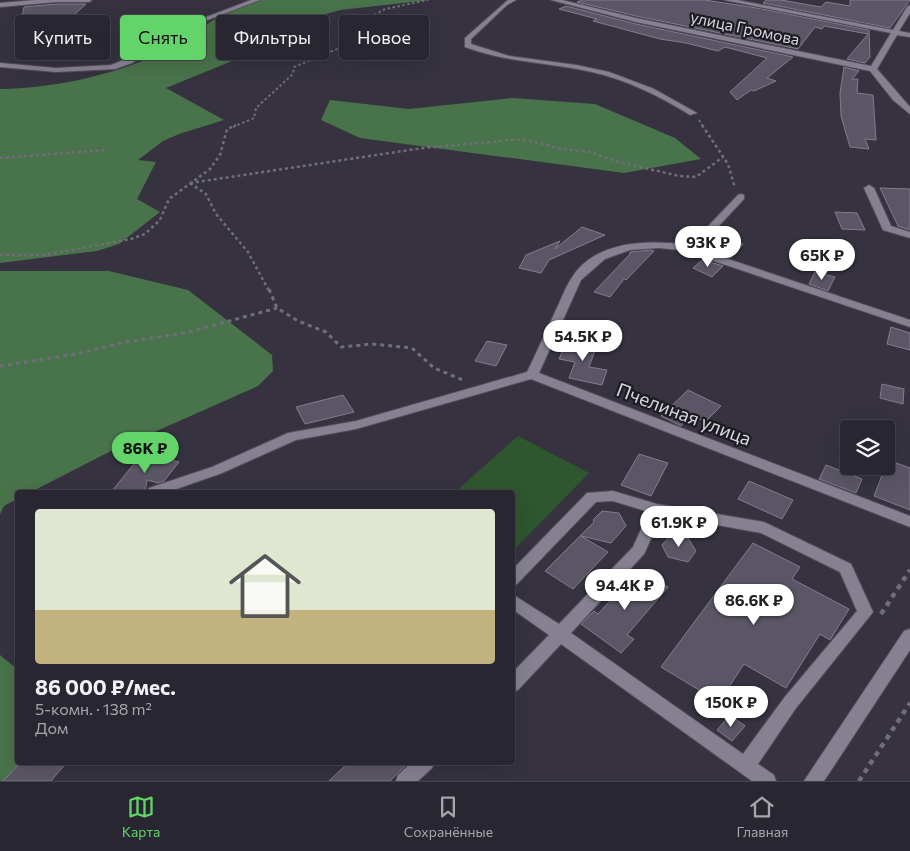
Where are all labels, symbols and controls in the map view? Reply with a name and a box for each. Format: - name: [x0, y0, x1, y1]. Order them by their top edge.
- street label: улица Громова: [689, 7, 801, 48]
- chip: Купить: [15, 15, 110, 60]
- chip: Снять: [120, 15, 206, 60]
- chip: Фильтры: [216, 15, 329, 60]
- chip: Новое: [339, 15, 429, 60]
- pin: 93K ₽: [673, 226, 743, 268]
- text: 93K ₽: [686, 232, 730, 251]
- pin: 65K ₽: [787, 238, 857, 281]
- text: 65K ₽: [800, 245, 844, 264]
- pin: 54.5K ₽: [537, 320, 629, 362]
- text: 54.5K ₽: [554, 326, 612, 345]
- street label: Пчелиная улица: [614, 377, 755, 450]
- map controls: [840, 420, 895, 475]
- button: layers: [840, 420, 895, 475]
- pin: 86K ₽: [110, 432, 180, 474]
- text: 86K ₽: [123, 438, 167, 457]
- pin: 61.9K ₽: [633, 506, 725, 548]
- text: 61.9K ₽: [651, 512, 707, 531]
- icon: home: [220, 541, 310, 631]
- pin: 94.4K ₽: [579, 568, 671, 611]
- text: 94.4K ₽: [596, 575, 654, 594]
- pin: 86.6K ₽: [708, 584, 800, 626]
- text: 86.6K ₽: [725, 590, 783, 609]
- text: 86 000 ₽/мес.: [35, 674, 176, 699]
- pin: 150K ₽: [690, 686, 772, 728]
- text: 150K ₽: [705, 692, 757, 711]
- text: 5-комн. · 138 m²: [35, 699, 152, 718]
- text: Дом: [35, 718, 68, 737]
- tab: Карта: [122, 793, 160, 840]
- tab: Сохранённые: [404, 793, 493, 840]
- tab: Главная: [736, 793, 788, 840]

